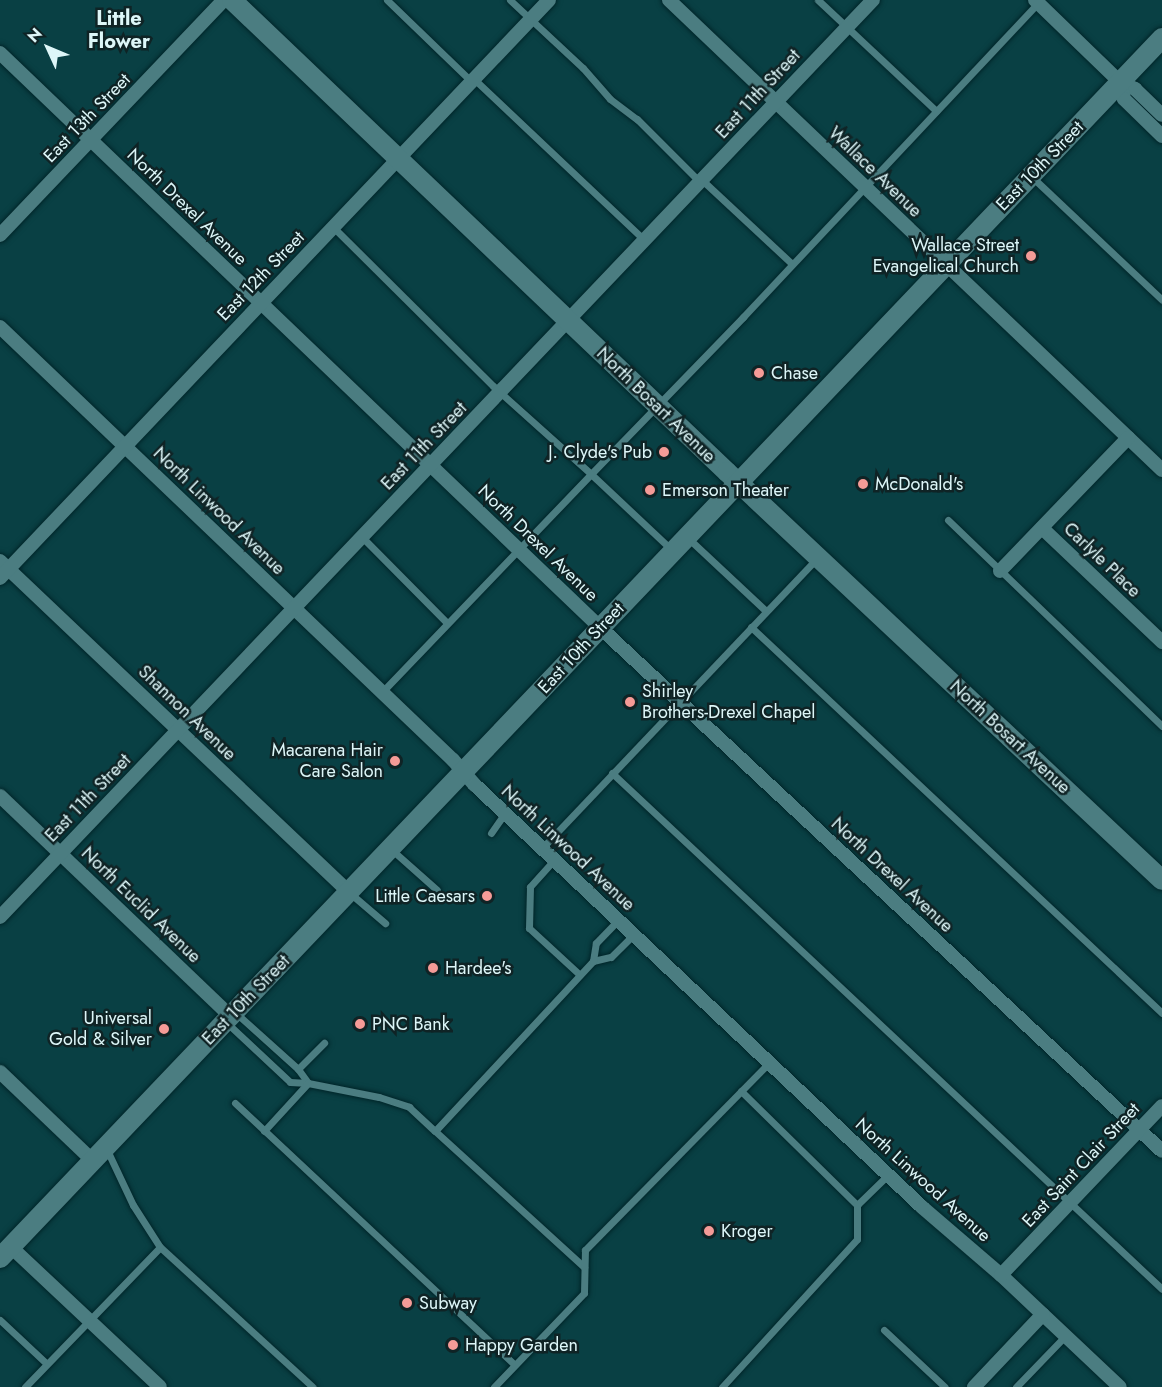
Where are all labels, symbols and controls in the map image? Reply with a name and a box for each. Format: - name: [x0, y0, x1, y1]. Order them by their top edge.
- district label: Little Flower: [88, 7, 150, 54]
- north arrow: [18, 18, 78, 78]
- text: N: [22, 23, 47, 48]
- street label: East 11th Street: [711, 45, 805, 143]
- street label: East 13th Street: [39, 69, 135, 167]
- street label: East 10th Street: [992, 117, 1088, 215]
- street label: Wallace Avenue: [824, 122, 926, 222]
- street label: North Drexel Avenue: [123, 144, 251, 270]
- street label: East 12th Street: [213, 227, 309, 325]
- place label: Wallace Street Evangelical Church: [873, 235, 1019, 278]
- marker: Wallace Street Evangelical Church: [1024, 249, 1038, 263]
- street label: North Bosart Avenue: [592, 343, 720, 467]
- place label: Chase: [771, 362, 818, 384]
- marker: Chase: [752, 366, 766, 380]
- street label: East 11th Street: [377, 398, 471, 494]
- place label: J. Clyde's Pub: [548, 441, 652, 463]
- street label: North Linwood Avenue: [149, 443, 289, 579]
- marker: J. Clyde's Pub: [657, 445, 671, 459]
- place label: McDonald's: [875, 473, 963, 495]
- marker: McDonald's: [856, 477, 870, 491]
- place label: Emerson Theater: [662, 479, 789, 501]
- street label: North Drexel Avenue: [474, 480, 602, 606]
- marker: Emerson Theater: [643, 483, 657, 497]
- street label: Carlyle Place: [1059, 518, 1145, 602]
- street label: East 10th Street: [533, 598, 629, 698]
- street label: Shannon Avenue: [134, 661, 240, 765]
- street label: North Bosart Avenue: [945, 676, 1075, 798]
- place label: Shirley Brothers-Drexel Chapel: [642, 681, 815, 724]
- marker: Shirley Brothers-Drexel Chapel: [623, 695, 637, 709]
- place label: Macarena Hair Care Salon: [271, 740, 383, 783]
- street label: East 11th Street: [41, 750, 135, 846]
- marker: Macarena Hair Care Salon: [388, 754, 402, 768]
- street label: North Linwood Avenue: [497, 781, 639, 915]
- street label: North Drexel Avenue: [827, 813, 957, 937]
- street label: North Euclid Avenue: [77, 842, 205, 968]
- place label: Little Caesars: [375, 885, 475, 907]
- marker: Little Caesars: [480, 889, 494, 903]
- street label: East 10th Street: [198, 951, 294, 1049]
- place label: Hardee's: [445, 957, 512, 979]
- marker: Hardee's: [426, 961, 440, 975]
- place label: Universal Gold & Silver: [49, 1008, 152, 1050]
- place label: PNC Bank: [372, 1013, 450, 1035]
- marker: PNC Bank: [353, 1017, 367, 1031]
- marker: Universal Gold & Silver: [157, 1022, 171, 1036]
- street label: East Saint Clair Street: [1018, 1098, 1144, 1232]
- street label: North Linwood Avenue: [851, 1114, 995, 1246]
- place label: Kroger: [721, 1220, 773, 1242]
- marker: Kroger: [702, 1224, 716, 1238]
- place label: Subway: [419, 1292, 477, 1314]
- marker: Subway: [400, 1296, 414, 1310]
- place label: Happy Garden: [465, 1334, 578, 1356]
- marker: Happy Garden: [446, 1338, 460, 1352]

